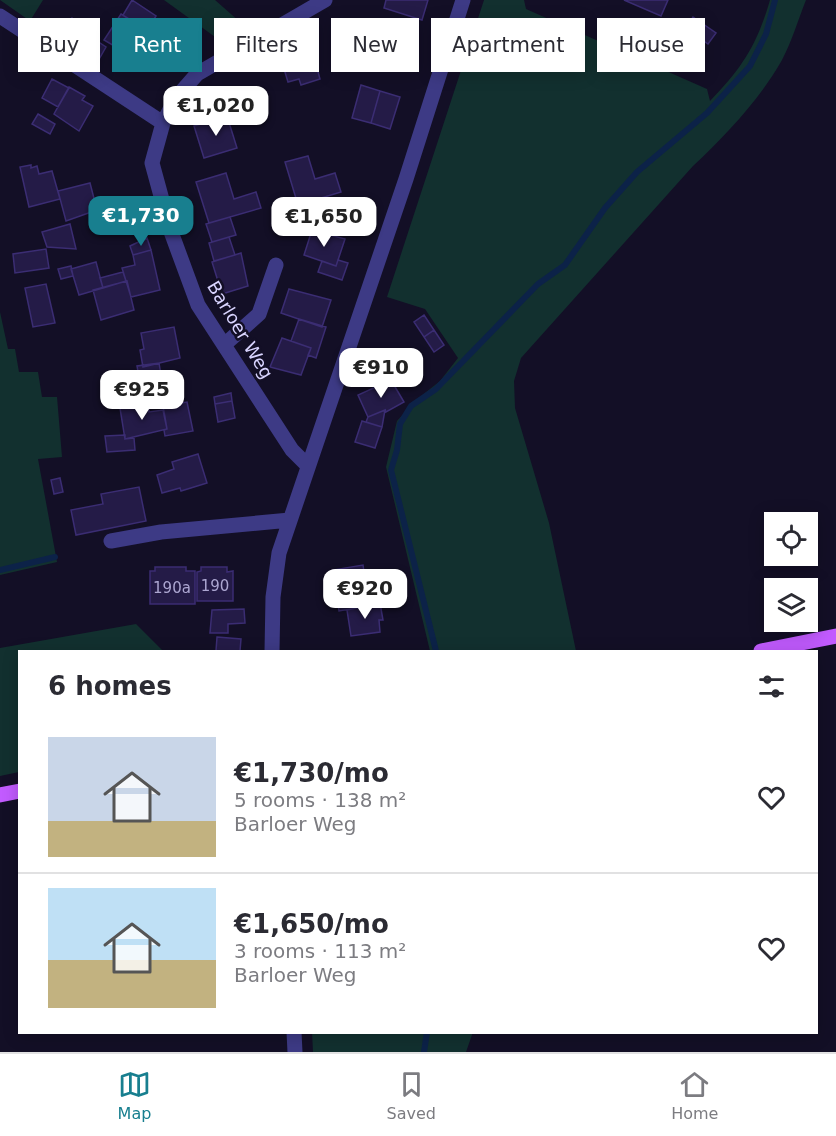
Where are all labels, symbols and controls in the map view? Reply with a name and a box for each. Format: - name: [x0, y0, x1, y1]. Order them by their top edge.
- chip: Buy: [18, 18, 100, 72]
- chip: Rent: [112, 18, 202, 72]
- chip: Filters: [214, 18, 319, 72]
- chip: New: [331, 18, 419, 72]
- chip: Apartment: [431, 18, 585, 72]
- chip: House: [597, 18, 705, 72]
- pin: €1,020: [167, 86, 265, 137]
- text: €1,020: [177, 93, 255, 117]
- pin: €1,730: [92, 196, 190, 247]
- pin: €1,650: [275, 197, 373, 248]
- text: €1,730: [102, 203, 180, 227]
- text: €1,650: [285, 204, 363, 228]
- street label: Barloer Weg: [203, 277, 278, 382]
- pin: €910: [345, 348, 417, 399]
- text: €910: [353, 355, 409, 379]
- pin: €925: [106, 370, 178, 421]
- text: €925: [114, 377, 170, 401]
- map controls: [764, 512, 818, 632]
- button: locate: [764, 512, 818, 566]
- pin: €920: [329, 569, 401, 620]
- text: €920: [337, 576, 393, 600]
- house number: 190: [201, 577, 229, 595]
- button: layers: [764, 578, 818, 632]
- house number: 190a: [153, 579, 191, 597]
- icon: filters: [755, 670, 788, 703]
- text: 6 homes: [48, 671, 172, 701]
- text: €1,730/mo: [234, 758, 389, 788]
- icon: home: [96, 761, 168, 833]
- icon: heart: [755, 781, 788, 814]
- text: 5 rooms · 138 m²: [234, 788, 406, 812]
- text: Barloer Weg: [234, 812, 356, 836]
- text: €1,650/mo: [234, 909, 389, 939]
- icon: home: [96, 912, 168, 984]
- icon: heart: [755, 932, 788, 965]
- text: 3 rooms · 113 m²: [234, 939, 406, 963]
- text: Barloer Weg: [234, 963, 356, 987]
- tab: Map: [118, 1068, 151, 1123]
- tab: Saved: [387, 1068, 436, 1123]
- tab: Home: [671, 1068, 718, 1123]

